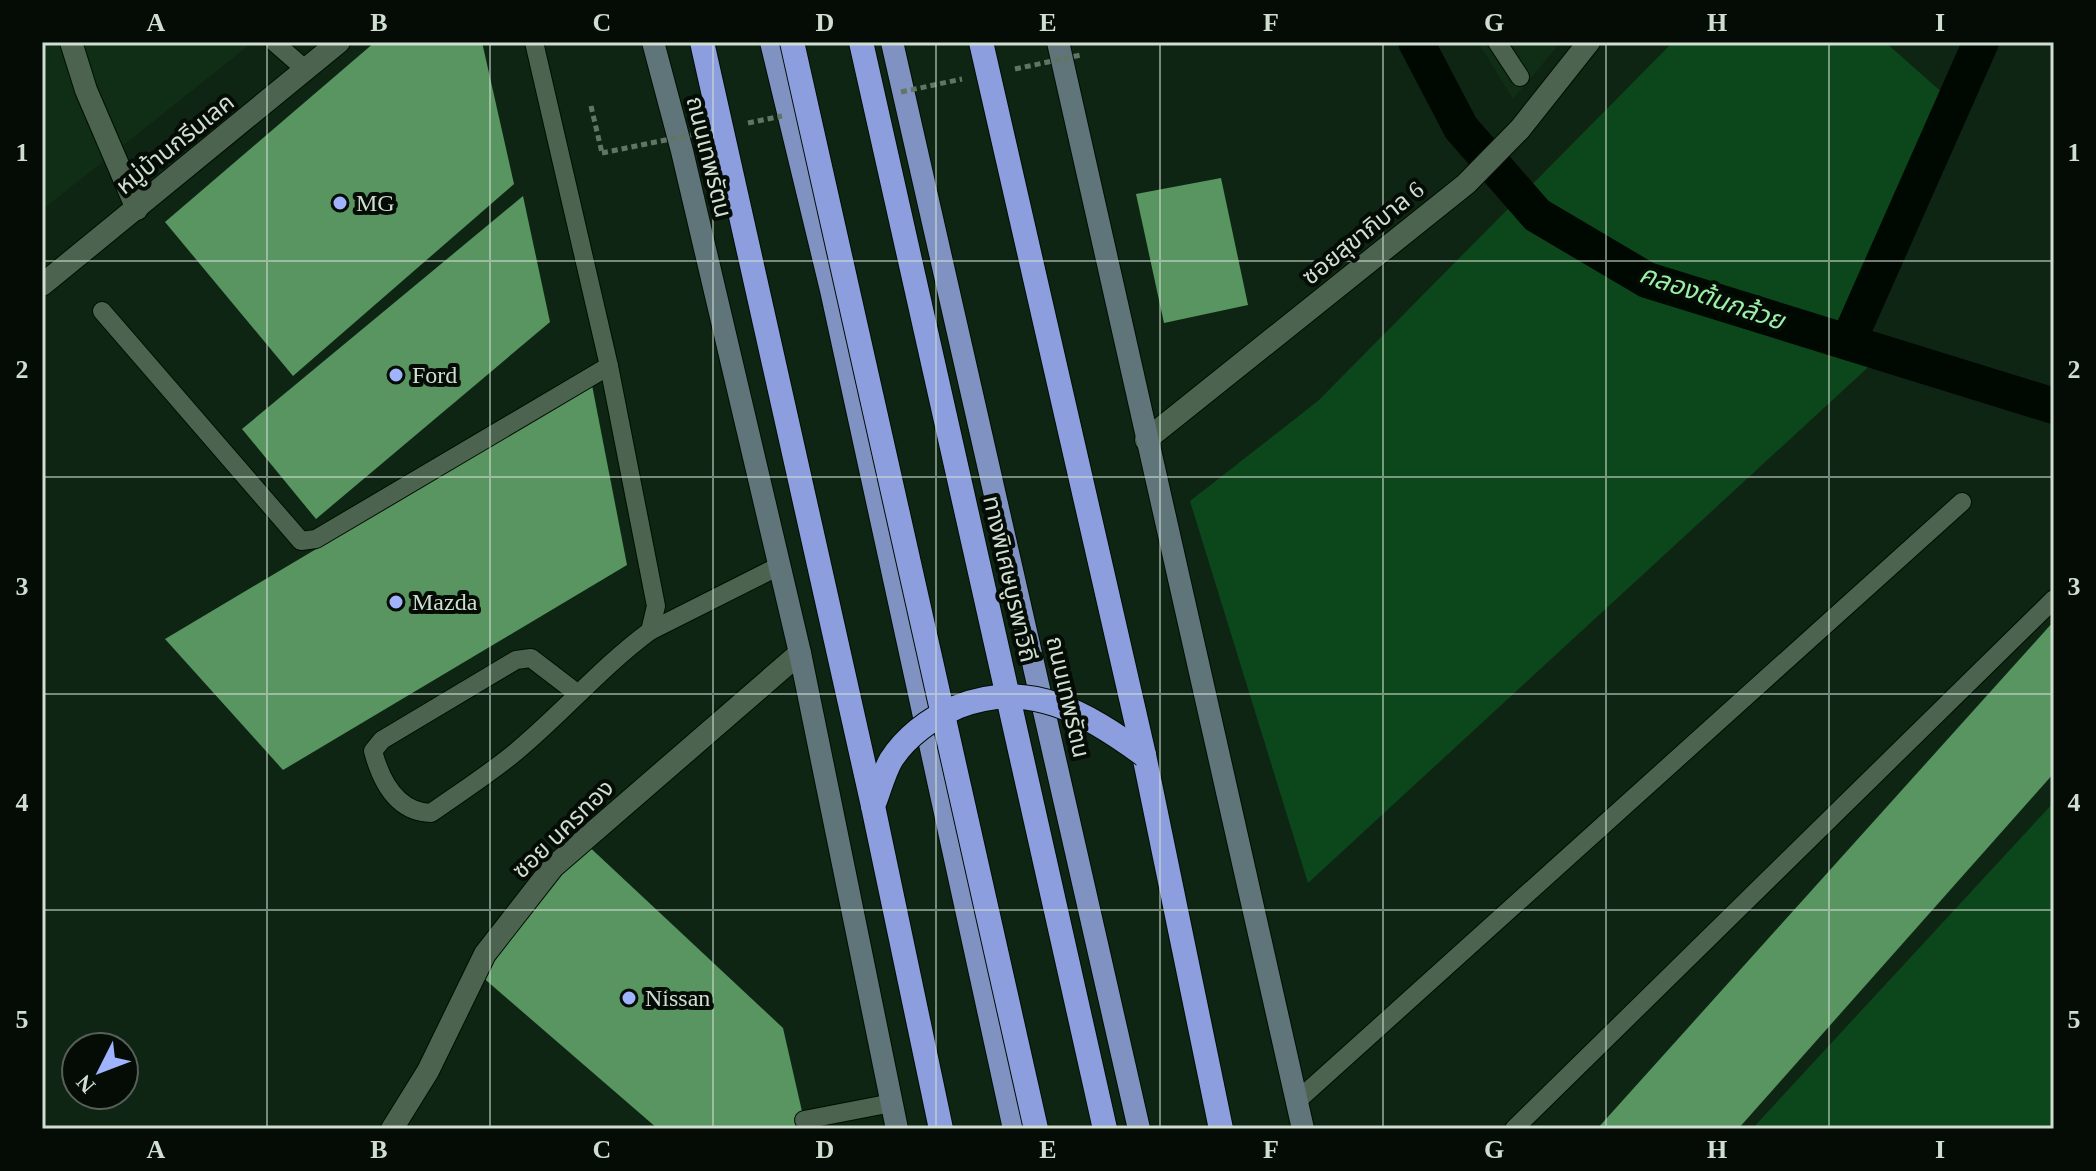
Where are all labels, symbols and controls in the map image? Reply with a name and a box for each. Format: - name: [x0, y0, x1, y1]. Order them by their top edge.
- text: A: [147, 8, 166, 37]
- text: B: [370, 8, 388, 37]
- text: C: [593, 8, 611, 37]
- text: D: [816, 8, 834, 37]
- text: E: [1039, 8, 1057, 37]
- text: F: [1263, 8, 1279, 37]
- text: G: [1484, 8, 1504, 37]
- text: H: [1707, 8, 1727, 37]
- text: I: [1935, 8, 1945, 37]
- street label: หมู่บ้านกรีนเลค: [110, 88, 240, 201]
- street label: ถนนเทพรัตน: [681, 94, 737, 220]
- text: 1: [16, 138, 29, 167]
- text: 1: [2068, 138, 2081, 167]
- street label: ซอยสุขาภิบาล 6: [1297, 176, 1430, 291]
- place label: MG: [356, 190, 395, 216]
- marker: MG: [331, 194, 349, 212]
- water label: คลองต้นกล้วย: [1636, 259, 1789, 336]
- text: 2: [16, 355, 29, 384]
- text: 2: [2068, 355, 2081, 384]
- place label: Ford: [412, 362, 457, 388]
- marker: Ford: [387, 366, 405, 384]
- street label: ทางพิเศษบูรพาวิถี: [976, 493, 1042, 665]
- text: 3: [16, 572, 29, 601]
- text: 3: [2068, 572, 2081, 601]
- place label: Mazda: [412, 589, 478, 615]
- marker: Mazda: [387, 593, 405, 611]
- street label: ถนนเทพรัตน: [1041, 634, 1095, 760]
- street label: ซอย นครทอง: [507, 775, 619, 883]
- text: 4: [16, 788, 29, 817]
- text: 4: [2068, 788, 2081, 817]
- place label: Nissan: [645, 985, 710, 1011]
- marker: Nissan: [620, 989, 638, 1007]
- text: 5: [16, 1005, 29, 1034]
- text: 5: [2068, 1005, 2081, 1034]
- north arrow: [60, 1031, 140, 1111]
- text: N: [71, 1070, 100, 1098]
- text: A: [147, 1135, 166, 1164]
- text: B: [370, 1135, 388, 1164]
- text: C: [593, 1135, 611, 1164]
- text: D: [816, 1135, 834, 1164]
- text: E: [1039, 1135, 1057, 1164]
- text: F: [1263, 1135, 1279, 1164]
- text: G: [1484, 1135, 1504, 1164]
- text: H: [1707, 1135, 1727, 1164]
- text: I: [1935, 1135, 1945, 1164]

